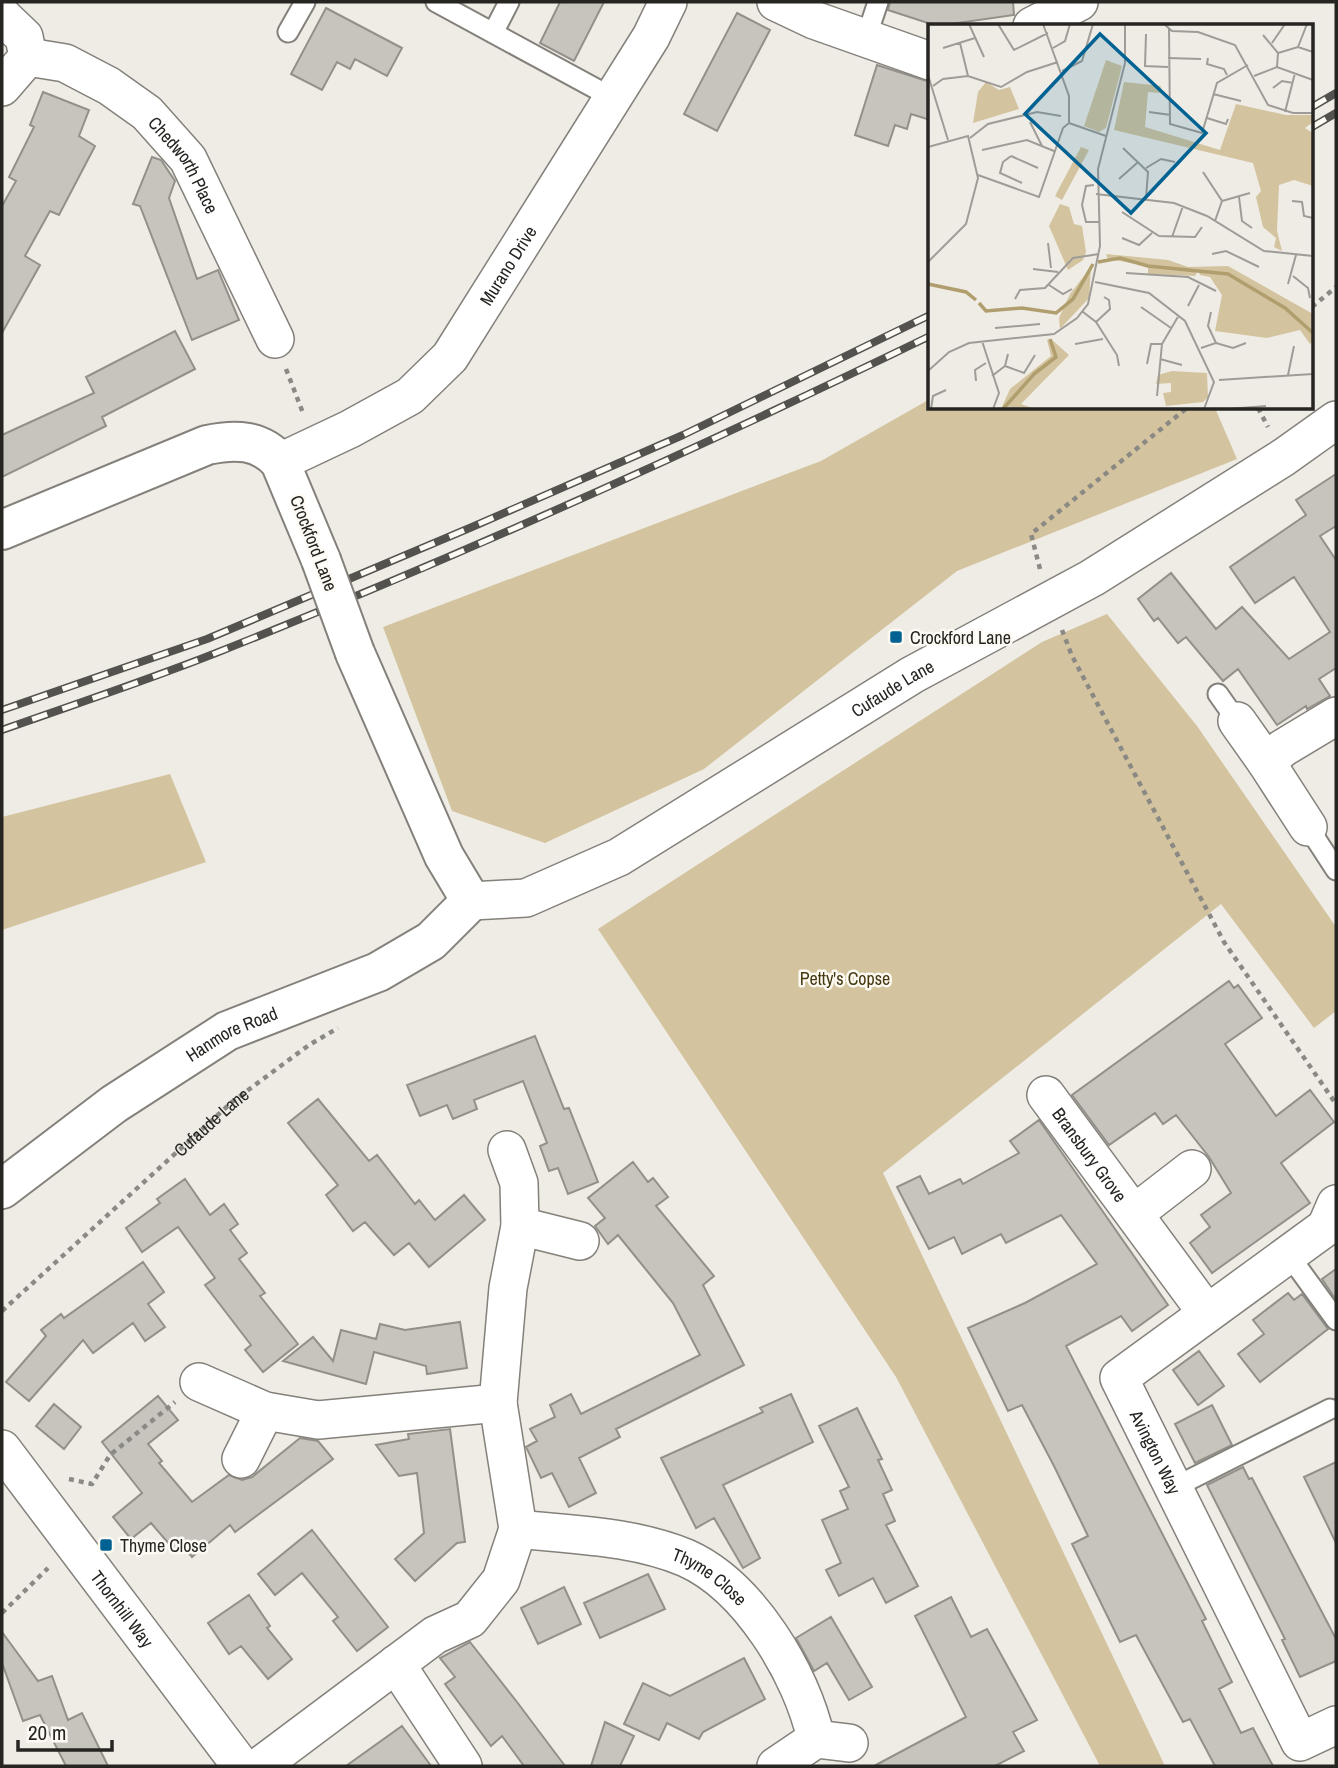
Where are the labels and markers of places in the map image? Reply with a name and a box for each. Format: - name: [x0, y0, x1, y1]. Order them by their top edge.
- place label: Crockford Lane: [910, 625, 1011, 650]
- marker: Crockford Lane: [888, 629, 904, 645]
- place label: Thyme Close: [120, 1533, 207, 1558]
- marker: Thyme Close: [98, 1537, 114, 1553]

